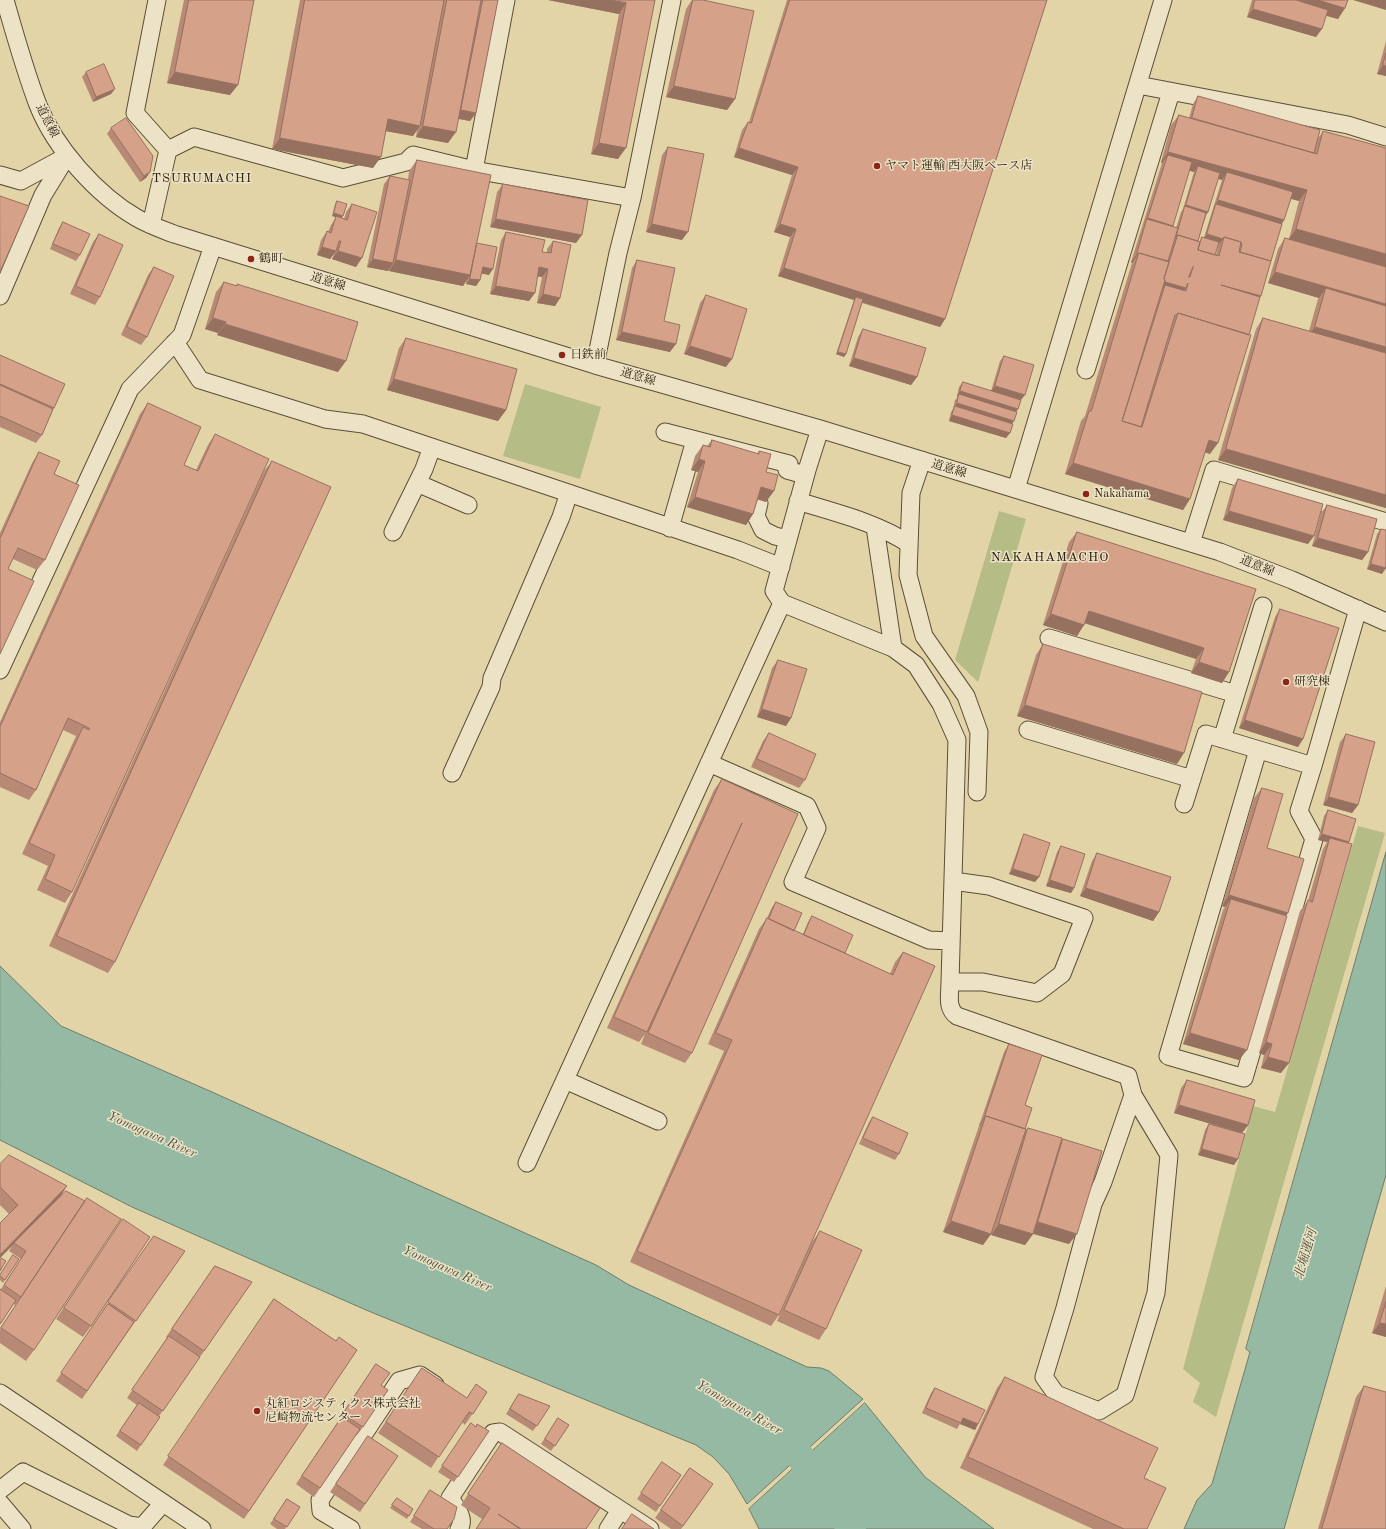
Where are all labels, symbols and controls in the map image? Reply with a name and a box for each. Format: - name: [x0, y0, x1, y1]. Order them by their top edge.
- street label: 道意線: [32, 102, 62, 140]
- place label: ヤマト運輸 西大阪ベース店: [885, 159, 1032, 173]
- marker: ヤマト運輸 西大阪ベース店: [872, 161, 882, 171]
- district label: TSURUMACHI: [152, 171, 252, 187]
- place label: 鶴町: [259, 252, 283, 266]
- marker: 鶴町: [246, 254, 256, 264]
- street label: 道意線: [309, 270, 347, 294]
- place label: 日鉄前: [570, 348, 606, 362]
- marker: 日鉄前: [557, 350, 567, 360]
- street label: 道意線: [619, 365, 657, 389]
- street label: 道意線: [930, 457, 968, 481]
- place label: Nakahama: [1094, 487, 1149, 501]
- marker: Nakahama: [1081, 489, 1091, 499]
- district label: NAKAHAMACHO: [991, 550, 1109, 566]
- street label: 道意線: [1238, 553, 1276, 579]
- place label: 研究棟: [1294, 675, 1330, 689]
- marker: 研究棟: [1281, 677, 1291, 687]
- water label: Yomogawa River: [105, 1108, 199, 1162]
- water label: 北堀運河: [1291, 1227, 1321, 1281]
- water label: Yomogawa River: [400, 1242, 494, 1296]
- water label: Yomogawa River: [694, 1377, 784, 1439]
- place label: 丸紅ロジスティクス株式会社 尼崎物流センター: [265, 1397, 421, 1425]
- marker: 丸紅ロジスティクス株式会社 尼崎物流センター: [252, 1406, 262, 1416]

